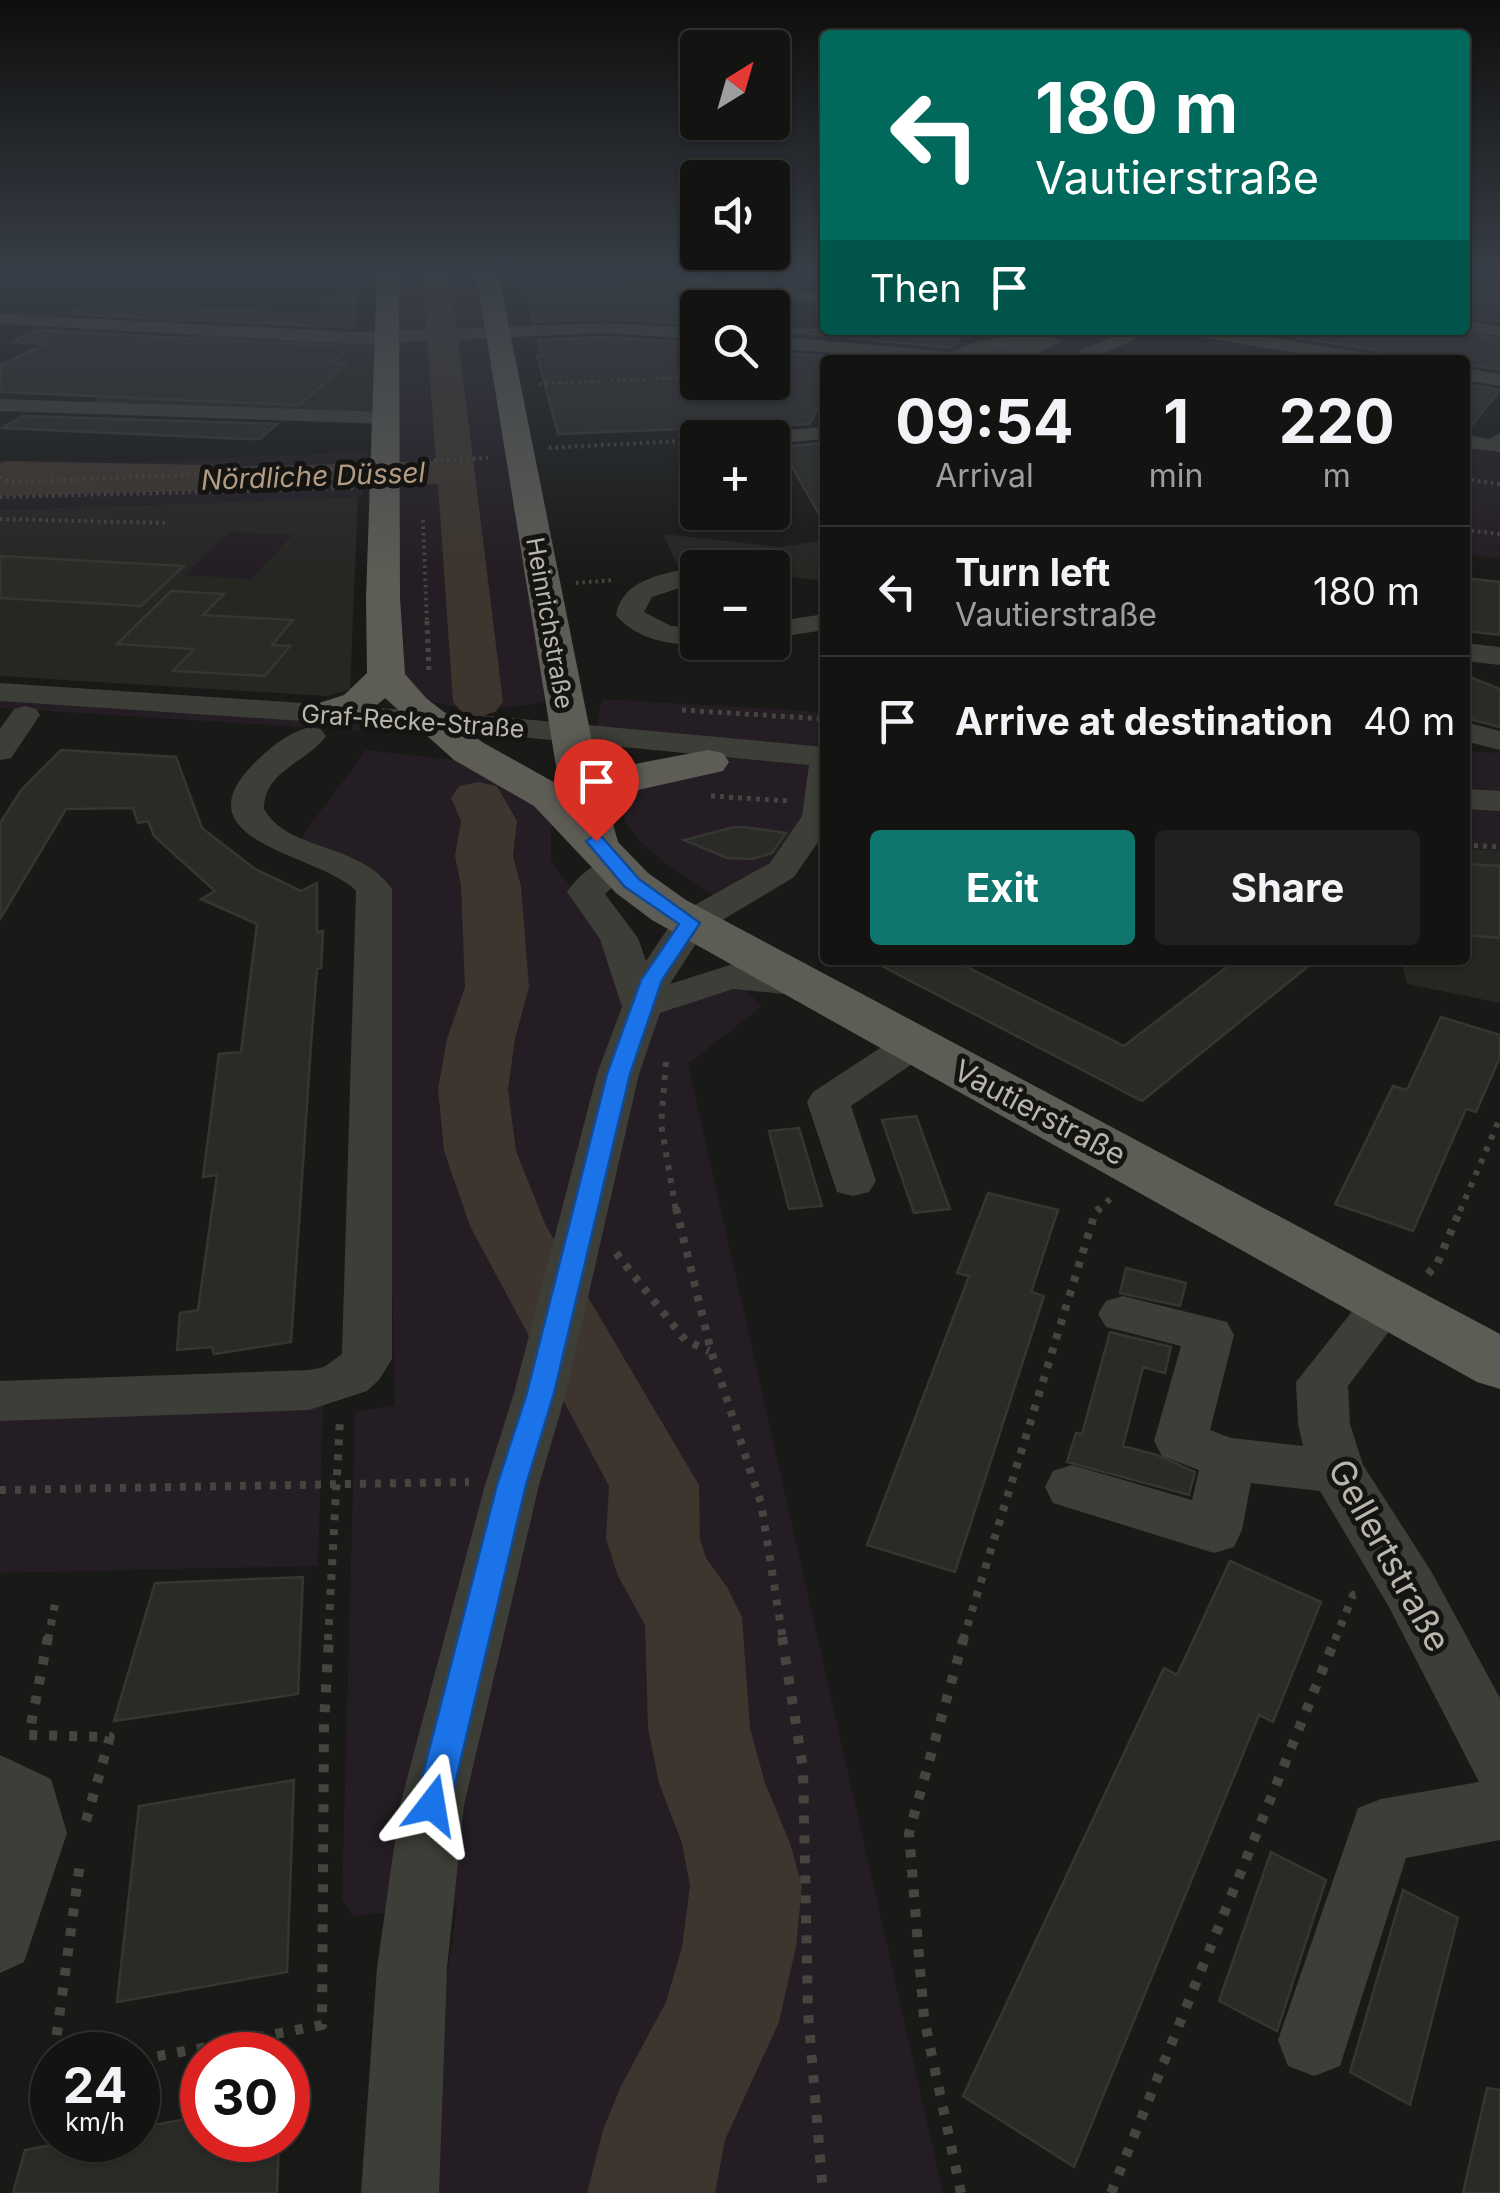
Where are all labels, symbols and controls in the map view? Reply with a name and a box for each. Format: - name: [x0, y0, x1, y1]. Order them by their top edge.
- north arrow: [680, 30, 790, 140]
- map controls: [680, 30, 790, 660]
- text: 180 m: [1035, 65, 1238, 150]
- icon: left: [870, 70, 1000, 200]
- text: Vautierstraße: [1035, 150, 1319, 205]
- button: sound: [680, 160, 790, 270]
- icon: arrive: [982, 260, 1037, 315]
- text: Then: [870, 265, 962, 311]
- button: search: [680, 290, 790, 400]
- text: 09:54: [895, 385, 1074, 457]
- text: 1: [1163, 385, 1189, 457]
- text: 220: [1279, 385, 1395, 457]
- button: +: [680, 420, 790, 530]
- water label: Nördliche Düssel: [200, 455, 426, 497]
- text: Arrival: [935, 456, 1034, 495]
- text: min: [1149, 456, 1204, 495]
- text: m: [1323, 456, 1351, 495]
- street label: Heinrichstraße: [520, 535, 580, 711]
- text: Turn left: [955, 549, 1110, 595]
- button: −: [680, 550, 790, 660]
- icon: left: [870, 564, 925, 619]
- text: 180 m: [1313, 568, 1420, 614]
- text: Vautierstraße: [955, 595, 1157, 634]
- icon: arrive: [870, 694, 925, 749]
- street label: Graf-Recke-Straße: [300, 698, 526, 744]
- text: Arrive at destination: [955, 698, 1333, 744]
- text: 40 m: [1363, 698, 1455, 744]
- pin: [554, 739, 639, 842]
- icon: arrive: [569, 754, 624, 809]
- button: Exit: [870, 830, 1135, 945]
- button: Share: [1155, 830, 1420, 945]
- street label: Vautierstraße: [948, 1052, 1132, 1172]
- street label: Gellertstraße: [1320, 1451, 1460, 1659]
- position arrow: [380, 1753, 484, 1857]
- speed limit sign: 30: [180, 2032, 310, 2162]
- text: 24: [63, 2055, 127, 2115]
- text: km/h: [65, 2107, 125, 2137]

